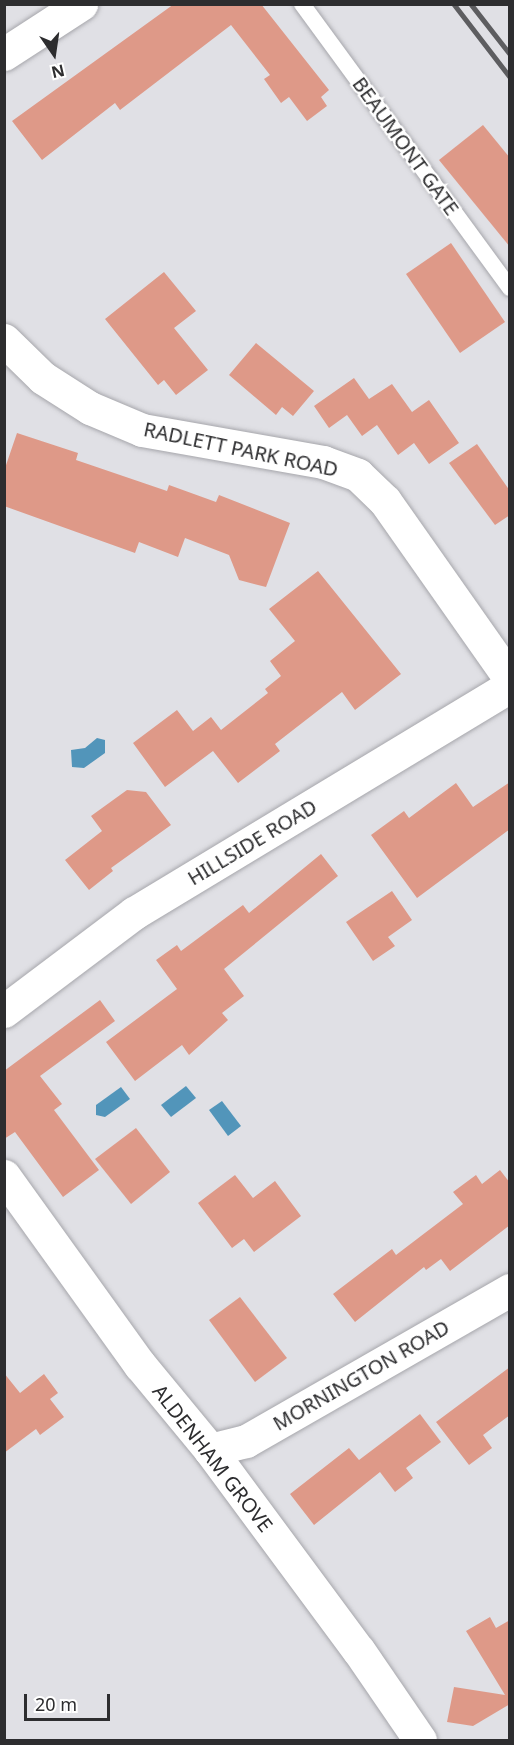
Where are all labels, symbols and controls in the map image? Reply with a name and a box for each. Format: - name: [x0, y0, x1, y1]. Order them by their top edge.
- north arrow: [24, 24, 84, 84]
- text: N: [49, 59, 67, 84]
- street label: BEAUMONT GATE: [348, 72, 464, 220]
- street label: RADLETT PARK ROAD: [142, 417, 340, 481]
- street label: HILLSIDE ROAD: [183, 794, 321, 890]
- street label: MORNINGTON ROAD: [269, 1315, 453, 1435]
- street label: ALDENHAM GROVE: [148, 1379, 278, 1537]
- scale bar: [27, 1682, 112, 1720]
- text: 20 m: [35, 1692, 77, 1716]

